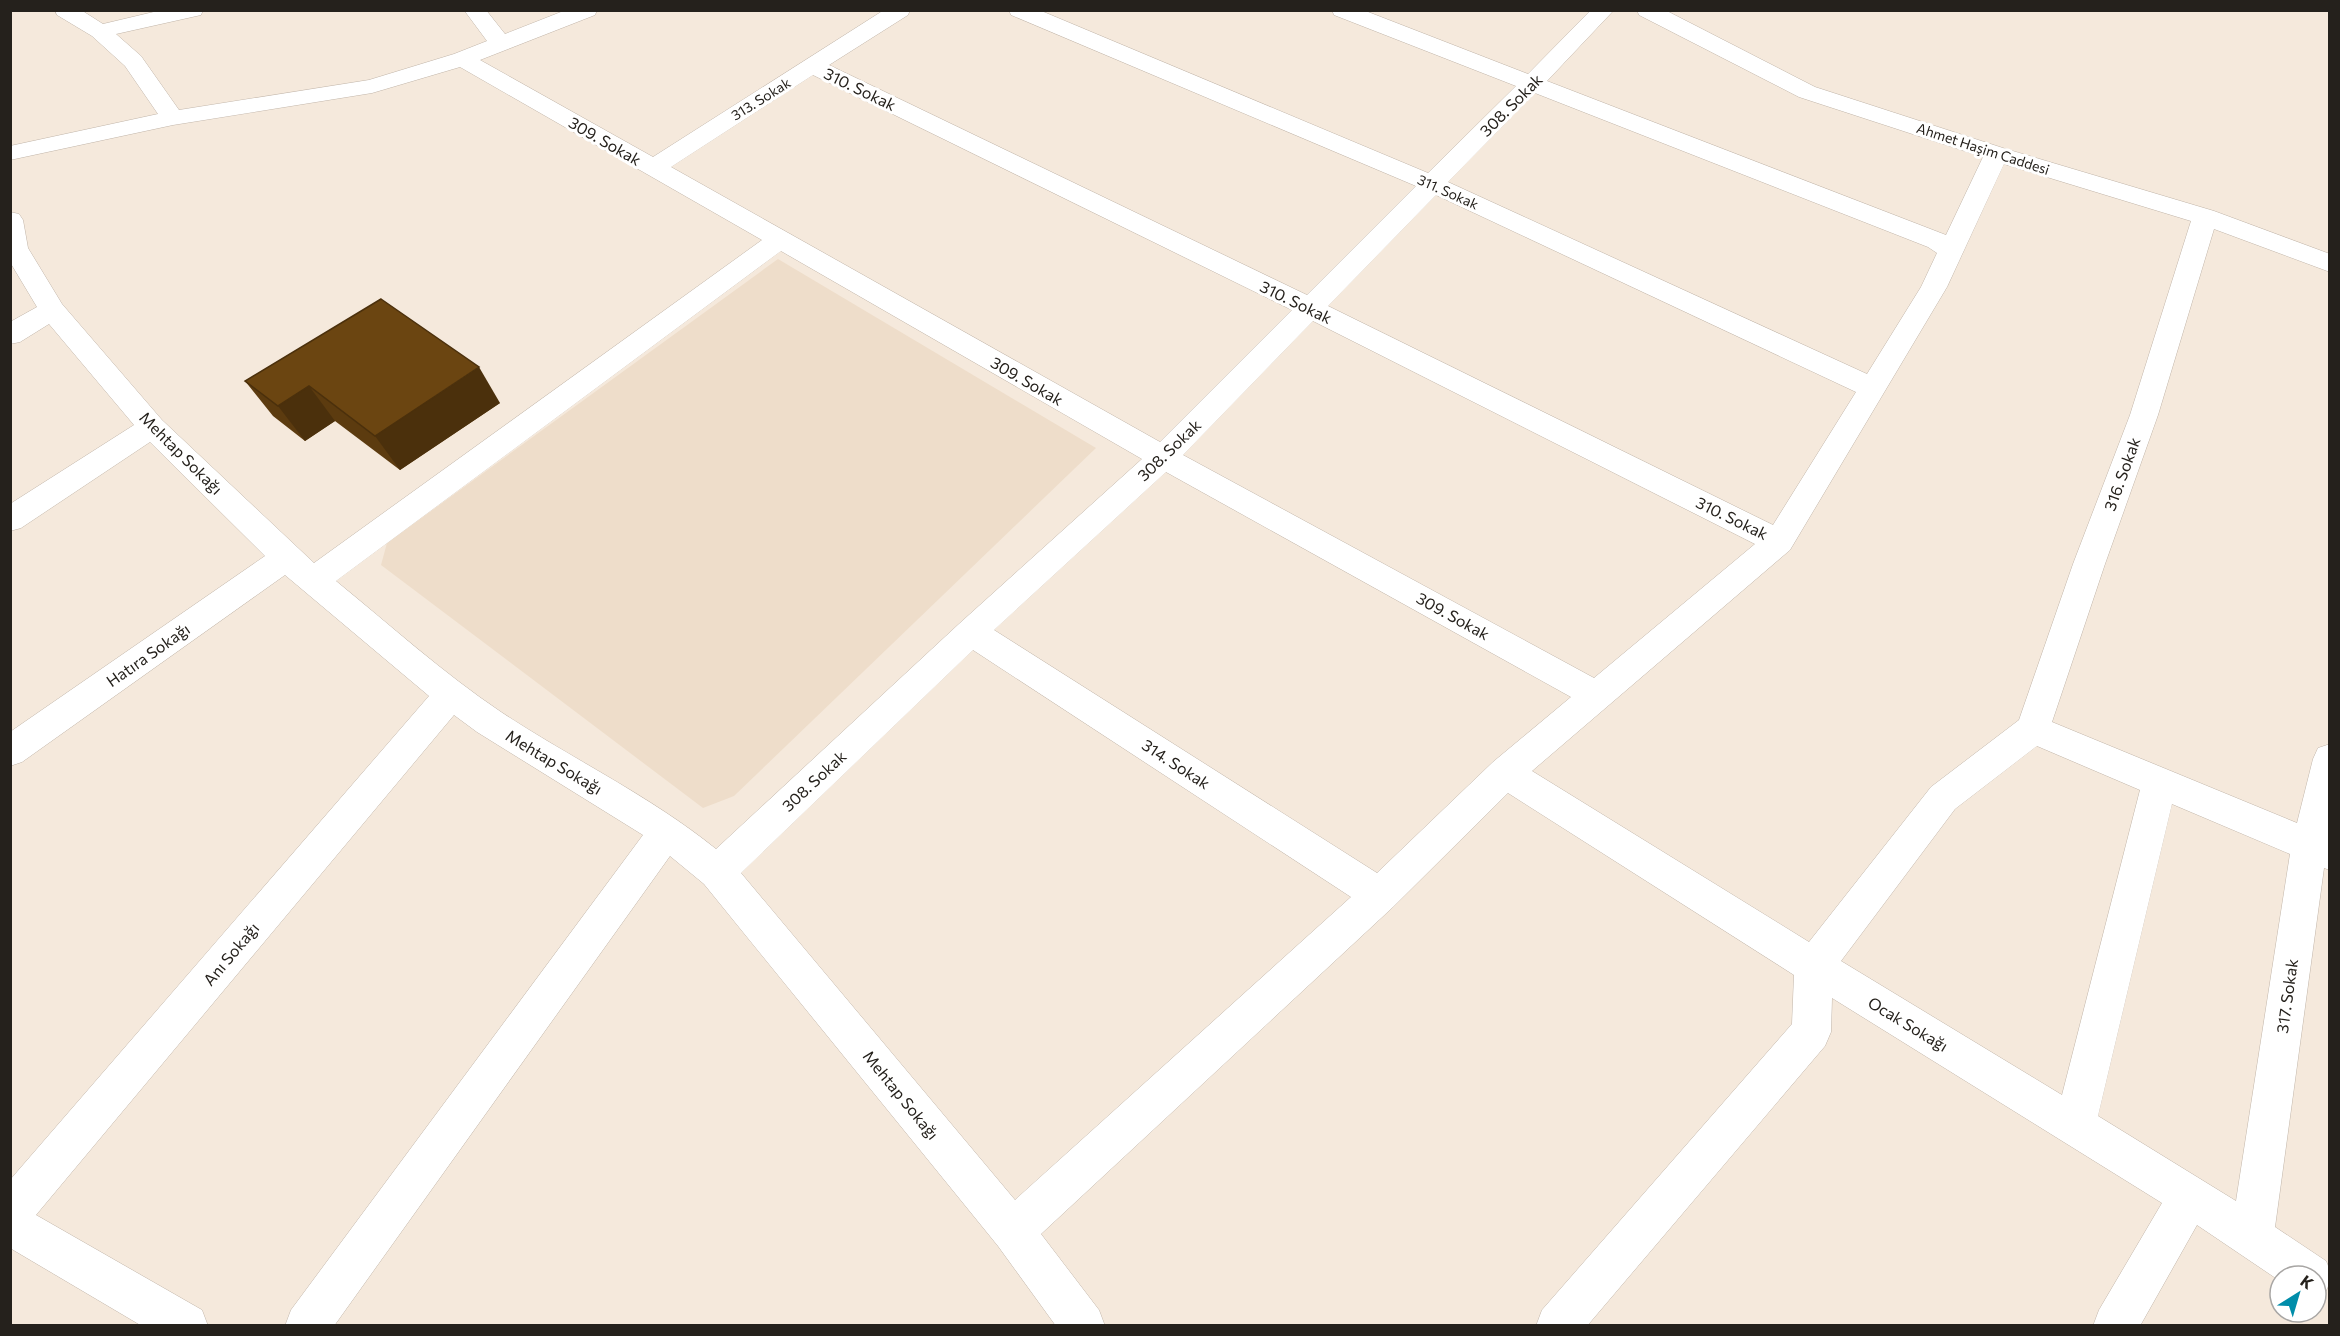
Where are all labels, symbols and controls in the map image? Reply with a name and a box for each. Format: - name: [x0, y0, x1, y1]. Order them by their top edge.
- street label: 310. Sokak: [821, 63, 900, 114]
- street label: 308. Sokak: [1475, 69, 1546, 140]
- street label: 313. Sokak: [728, 73, 794, 123]
- street label: 309. Sokak: [566, 112, 645, 169]
- street label: Ahmet Haşim Caddesi: [1915, 119, 2052, 178]
- street label: 311. Sokak: [1415, 171, 1482, 213]
- street label: 310. Sokak: [1257, 276, 1336, 327]
- street label: 309. Sokak: [988, 352, 1067, 409]
- street label: Mehtap Sokağı: [136, 407, 227, 498]
- street label: 308. Sokak: [1133, 415, 1204, 484]
- street label: 316. Sokak: [2099, 434, 2144, 513]
- street label: 310. Sokak: [1693, 492, 1772, 543]
- street label: 309. Sokak: [1413, 588, 1493, 644]
- street label: Hatıra Sokağı: [102, 619, 193, 690]
- street label: Mehtap Sokağı: [503, 725, 606, 798]
- street label: 314. Sokak: [1139, 735, 1214, 793]
- street label: 308. Sokak: [778, 746, 850, 815]
- street label: Anı Sokağı: [199, 918, 262, 989]
- street label: 317. Sokak: [2272, 957, 2301, 1034]
- street label: Ocak Sokağı: [1865, 992, 1952, 1055]
- street label: Mehtap Sokağı: [860, 1046, 943, 1143]
- north arrow: [2268, 1264, 2328, 1324]
- text: K: [2297, 1271, 2318, 1293]

